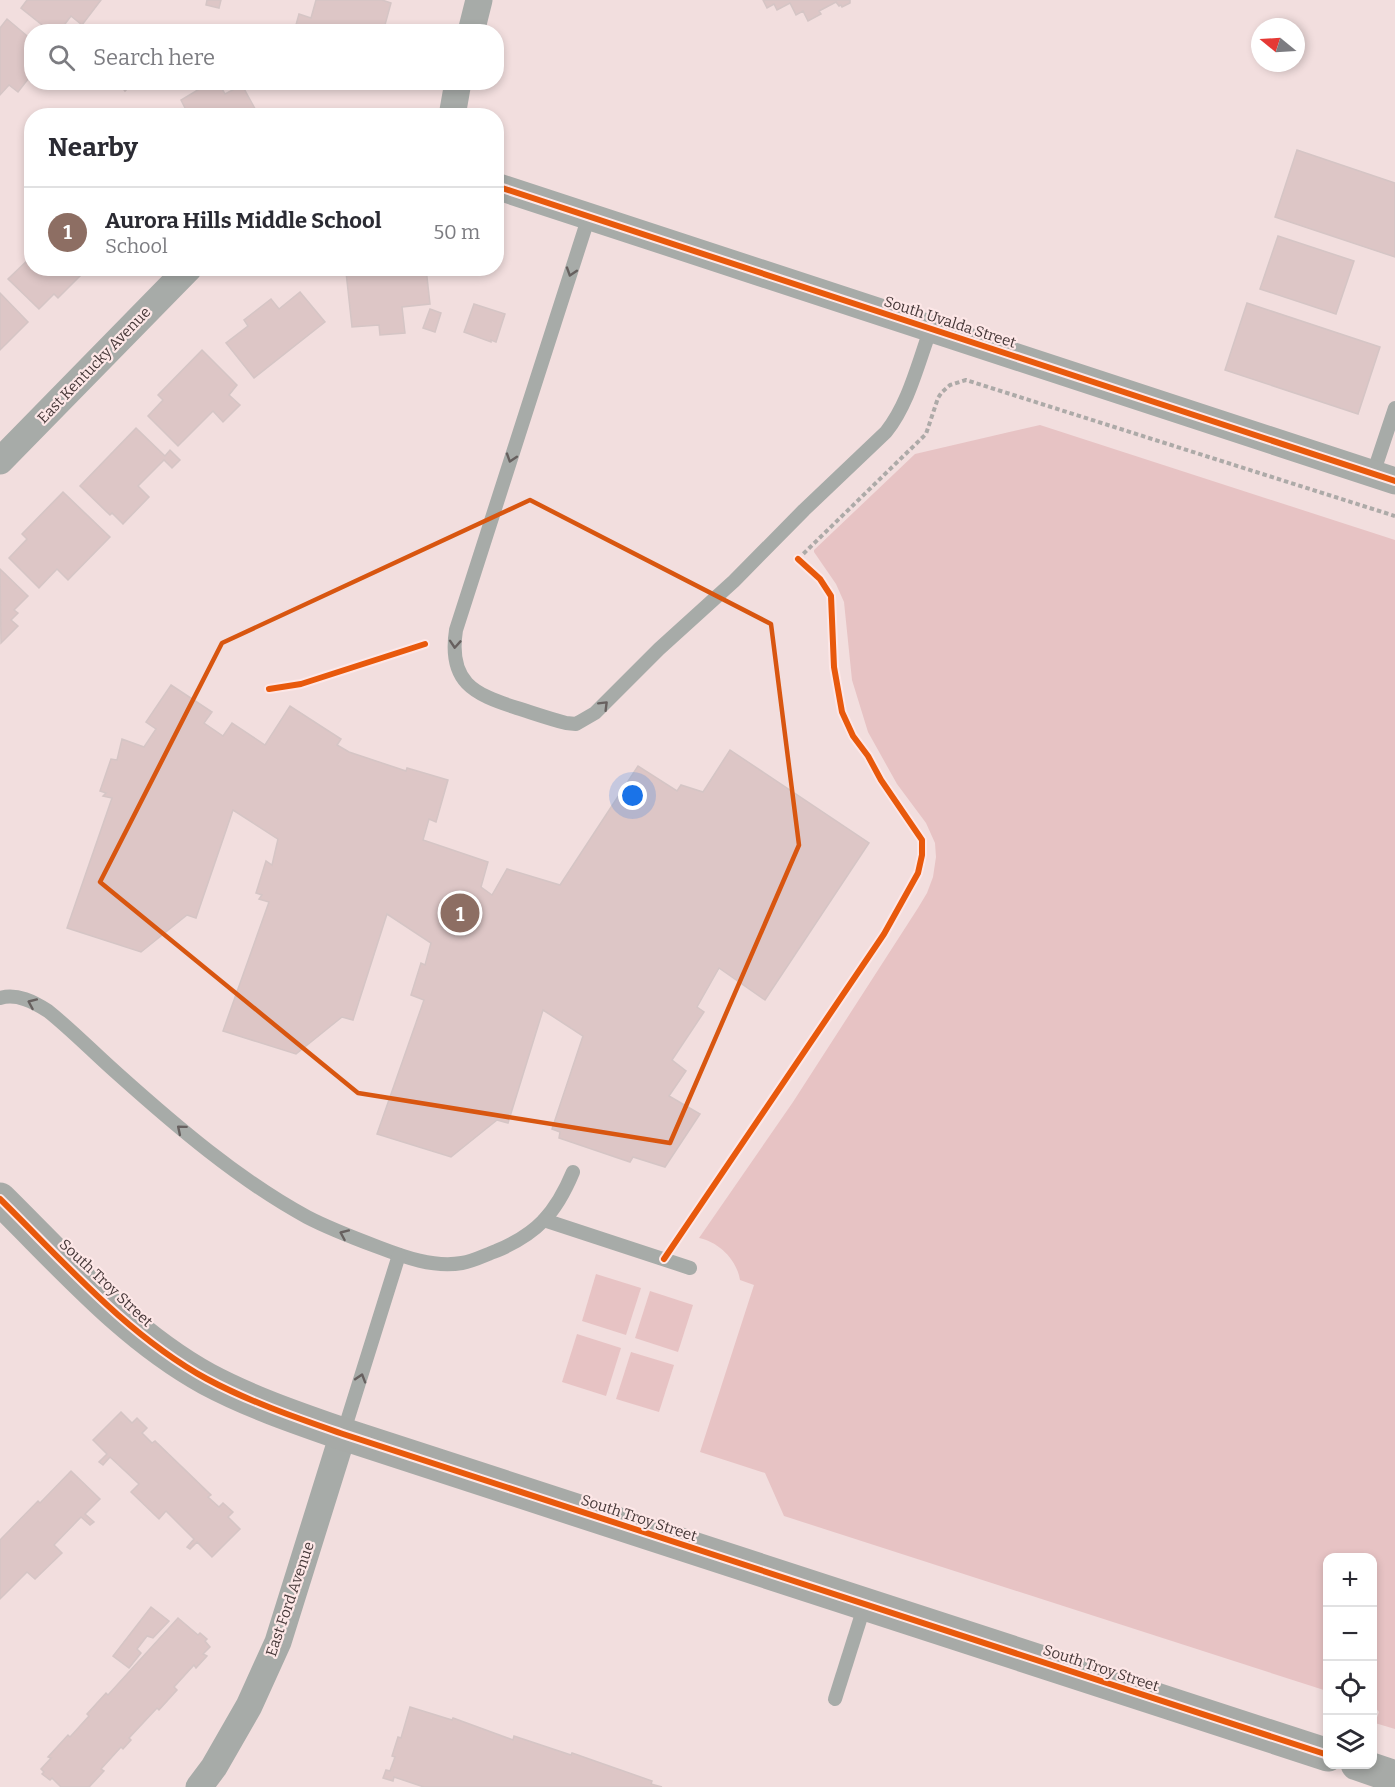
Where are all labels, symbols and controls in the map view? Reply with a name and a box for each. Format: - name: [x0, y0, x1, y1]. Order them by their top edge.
- north arrow: [1251, 18, 1305, 72]
- search box: [24, 24, 504, 90]
- icon: search: [45, 41, 78, 74]
- text: Search here: [93, 44, 215, 71]
- text: Nearby: [48, 132, 138, 163]
- text: Aurora Hills Middle School: [105, 207, 382, 234]
- text: 1: [63, 220, 72, 244]
- text: 50 m: [433, 220, 480, 244]
- text: School: [105, 234, 168, 258]
- one-way arrow: [566, 266, 578, 277]
- street label: South Uvalda Street: [882, 292, 1019, 352]
- street label: East Kentucky Avenue: [34, 303, 154, 427]
- one-way arrow: [506, 452, 518, 463]
- one-way arrow: [449, 639, 462, 648]
- one-way arrow: [596, 701, 607, 712]
- your location: [618, 781, 647, 810]
- pin: 1: [440, 890, 480, 936]
- one-way arrow: [28, 998, 39, 1010]
- one-way arrow: [177, 1125, 188, 1136]
- one-way arrow: [340, 1229, 351, 1241]
- street label: South Troy Street: [56, 1235, 157, 1331]
- one-way arrow: [354, 1373, 366, 1384]
- street label: South Troy Street: [579, 1491, 700, 1545]
- street label: East Ford Avenue: [262, 1539, 318, 1659]
- map controls: [1323, 1553, 1377, 1769]
- button: +: [1323, 1553, 1377, 1607]
- button: −: [1323, 1607, 1377, 1661]
- street label: South Troy Street: [1041, 1641, 1162, 1695]
- button: locate: [1323, 1661, 1377, 1715]
- button: layers: [1323, 1715, 1377, 1769]

